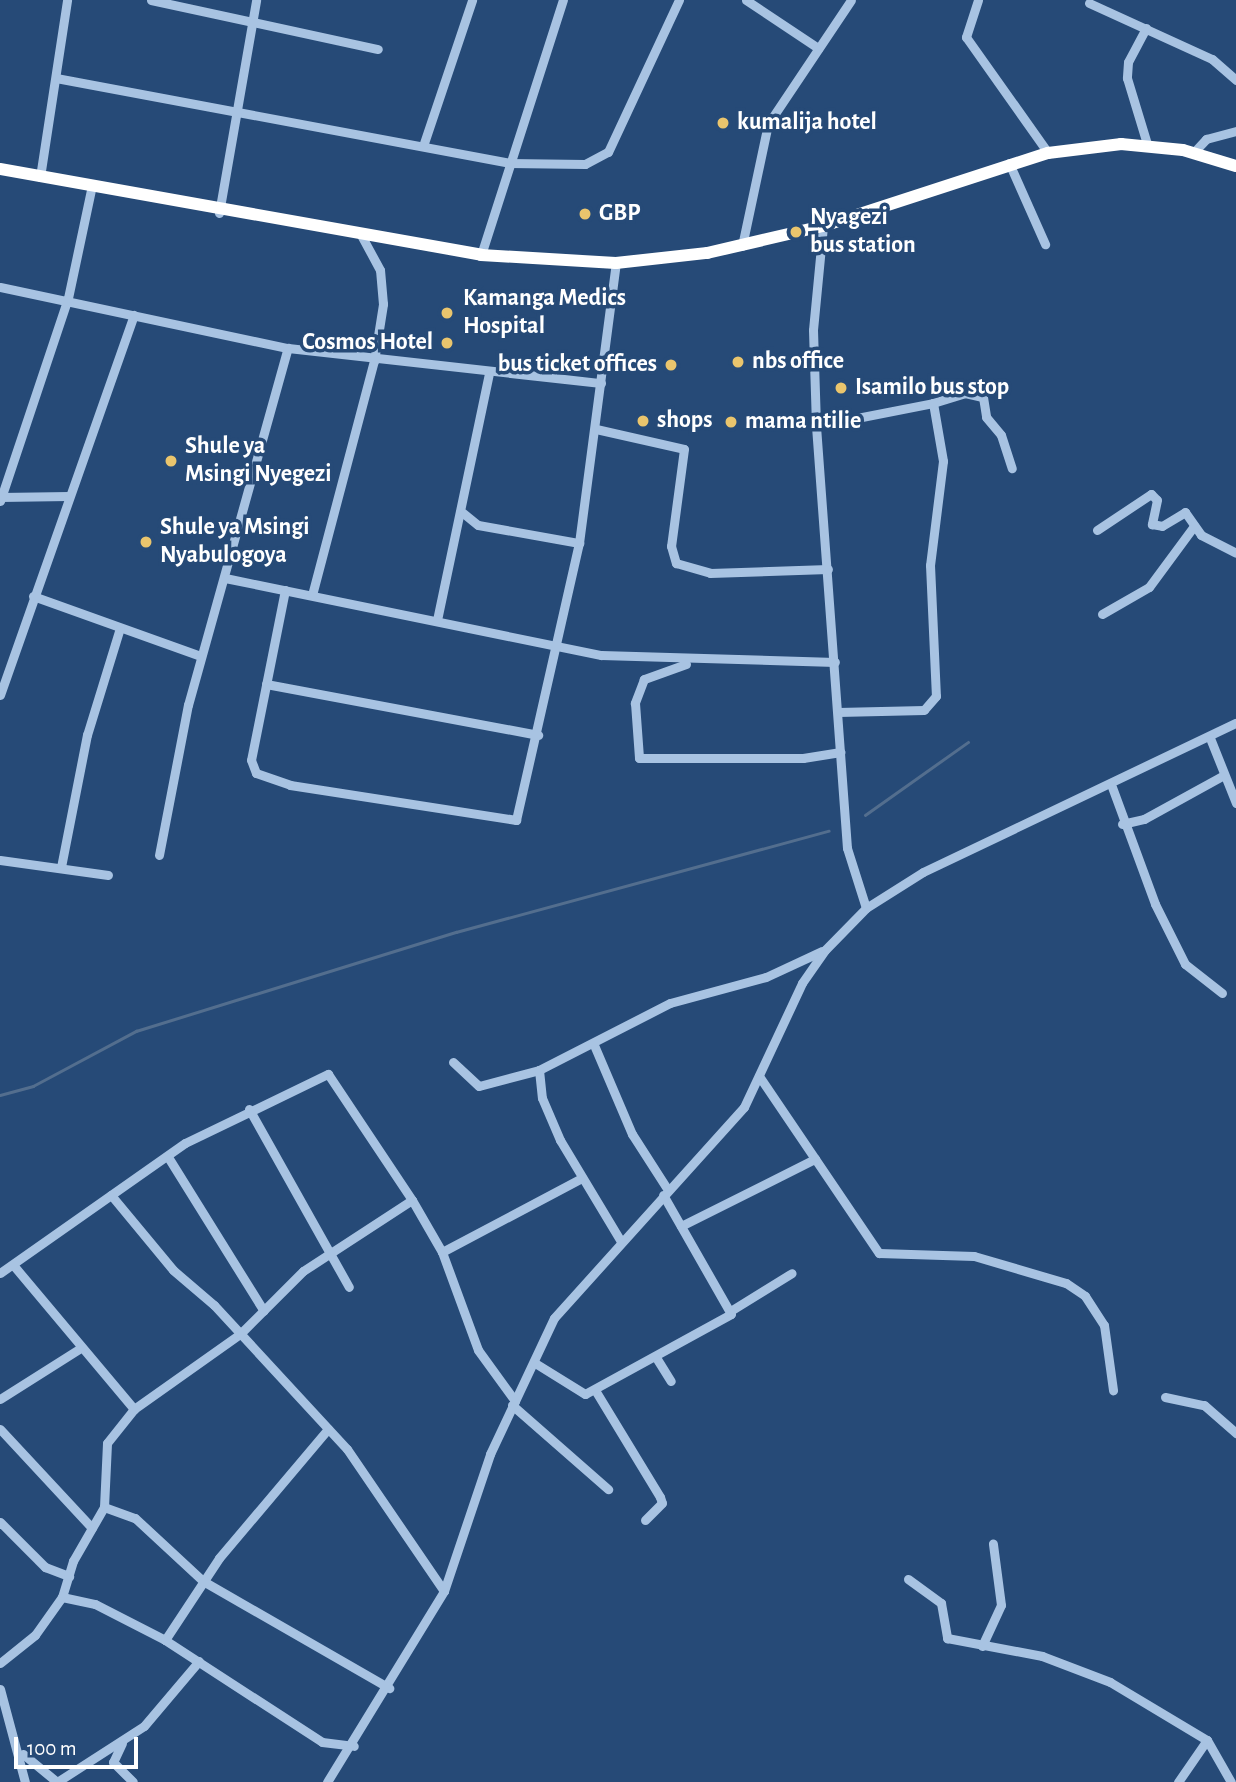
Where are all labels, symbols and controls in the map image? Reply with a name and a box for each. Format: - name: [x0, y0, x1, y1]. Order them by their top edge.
- place label: kumalija hotel: [737, 109, 877, 137]
- marker: kumalija hotel: [715, 115, 731, 131]
- place label: GBP: [599, 200, 641, 228]
- place label: Nyagezi bus station: [810, 204, 916, 260]
- marker: GBP: [577, 206, 593, 222]
- marker: Nyagezi bus station: [788, 224, 804, 240]
- place label: Kamanga Medics Hospital: [463, 285, 626, 341]
- marker: Kamanga Medics Hospital: [437, 303, 457, 323]
- place label: Cosmos Hotel: [302, 329, 433, 357]
- marker: Cosmos Hotel: [439, 335, 455, 351]
- place label: nbs office: [752, 348, 844, 376]
- place label: bus ticket offices: [498, 351, 657, 379]
- marker: nbs office: [730, 354, 746, 370]
- marker: bus ticket offices: [663, 357, 679, 373]
- place label: Isamilo bus stop: [855, 374, 1009, 402]
- marker: Isamilo bus stop: [833, 380, 849, 396]
- place label: shops: [657, 407, 713, 435]
- place label: mama ntilie: [745, 408, 861, 436]
- marker: shops: [635, 413, 651, 429]
- marker: mama ntilie: [723, 414, 739, 430]
- place label: Shule ya Msingi Nyegezi: [185, 433, 331, 489]
- marker: Shule ya Msingi Nyegezi: [163, 453, 179, 469]
- place label: Shule ya Msingi Nyabulogoya: [160, 514, 310, 570]
- marker: Shule ya Msingi Nyabulogoya: [138, 534, 154, 550]
- scale bar: [18, 1722, 142, 1766]
- text: 100 m: [27, 1738, 77, 1759]

